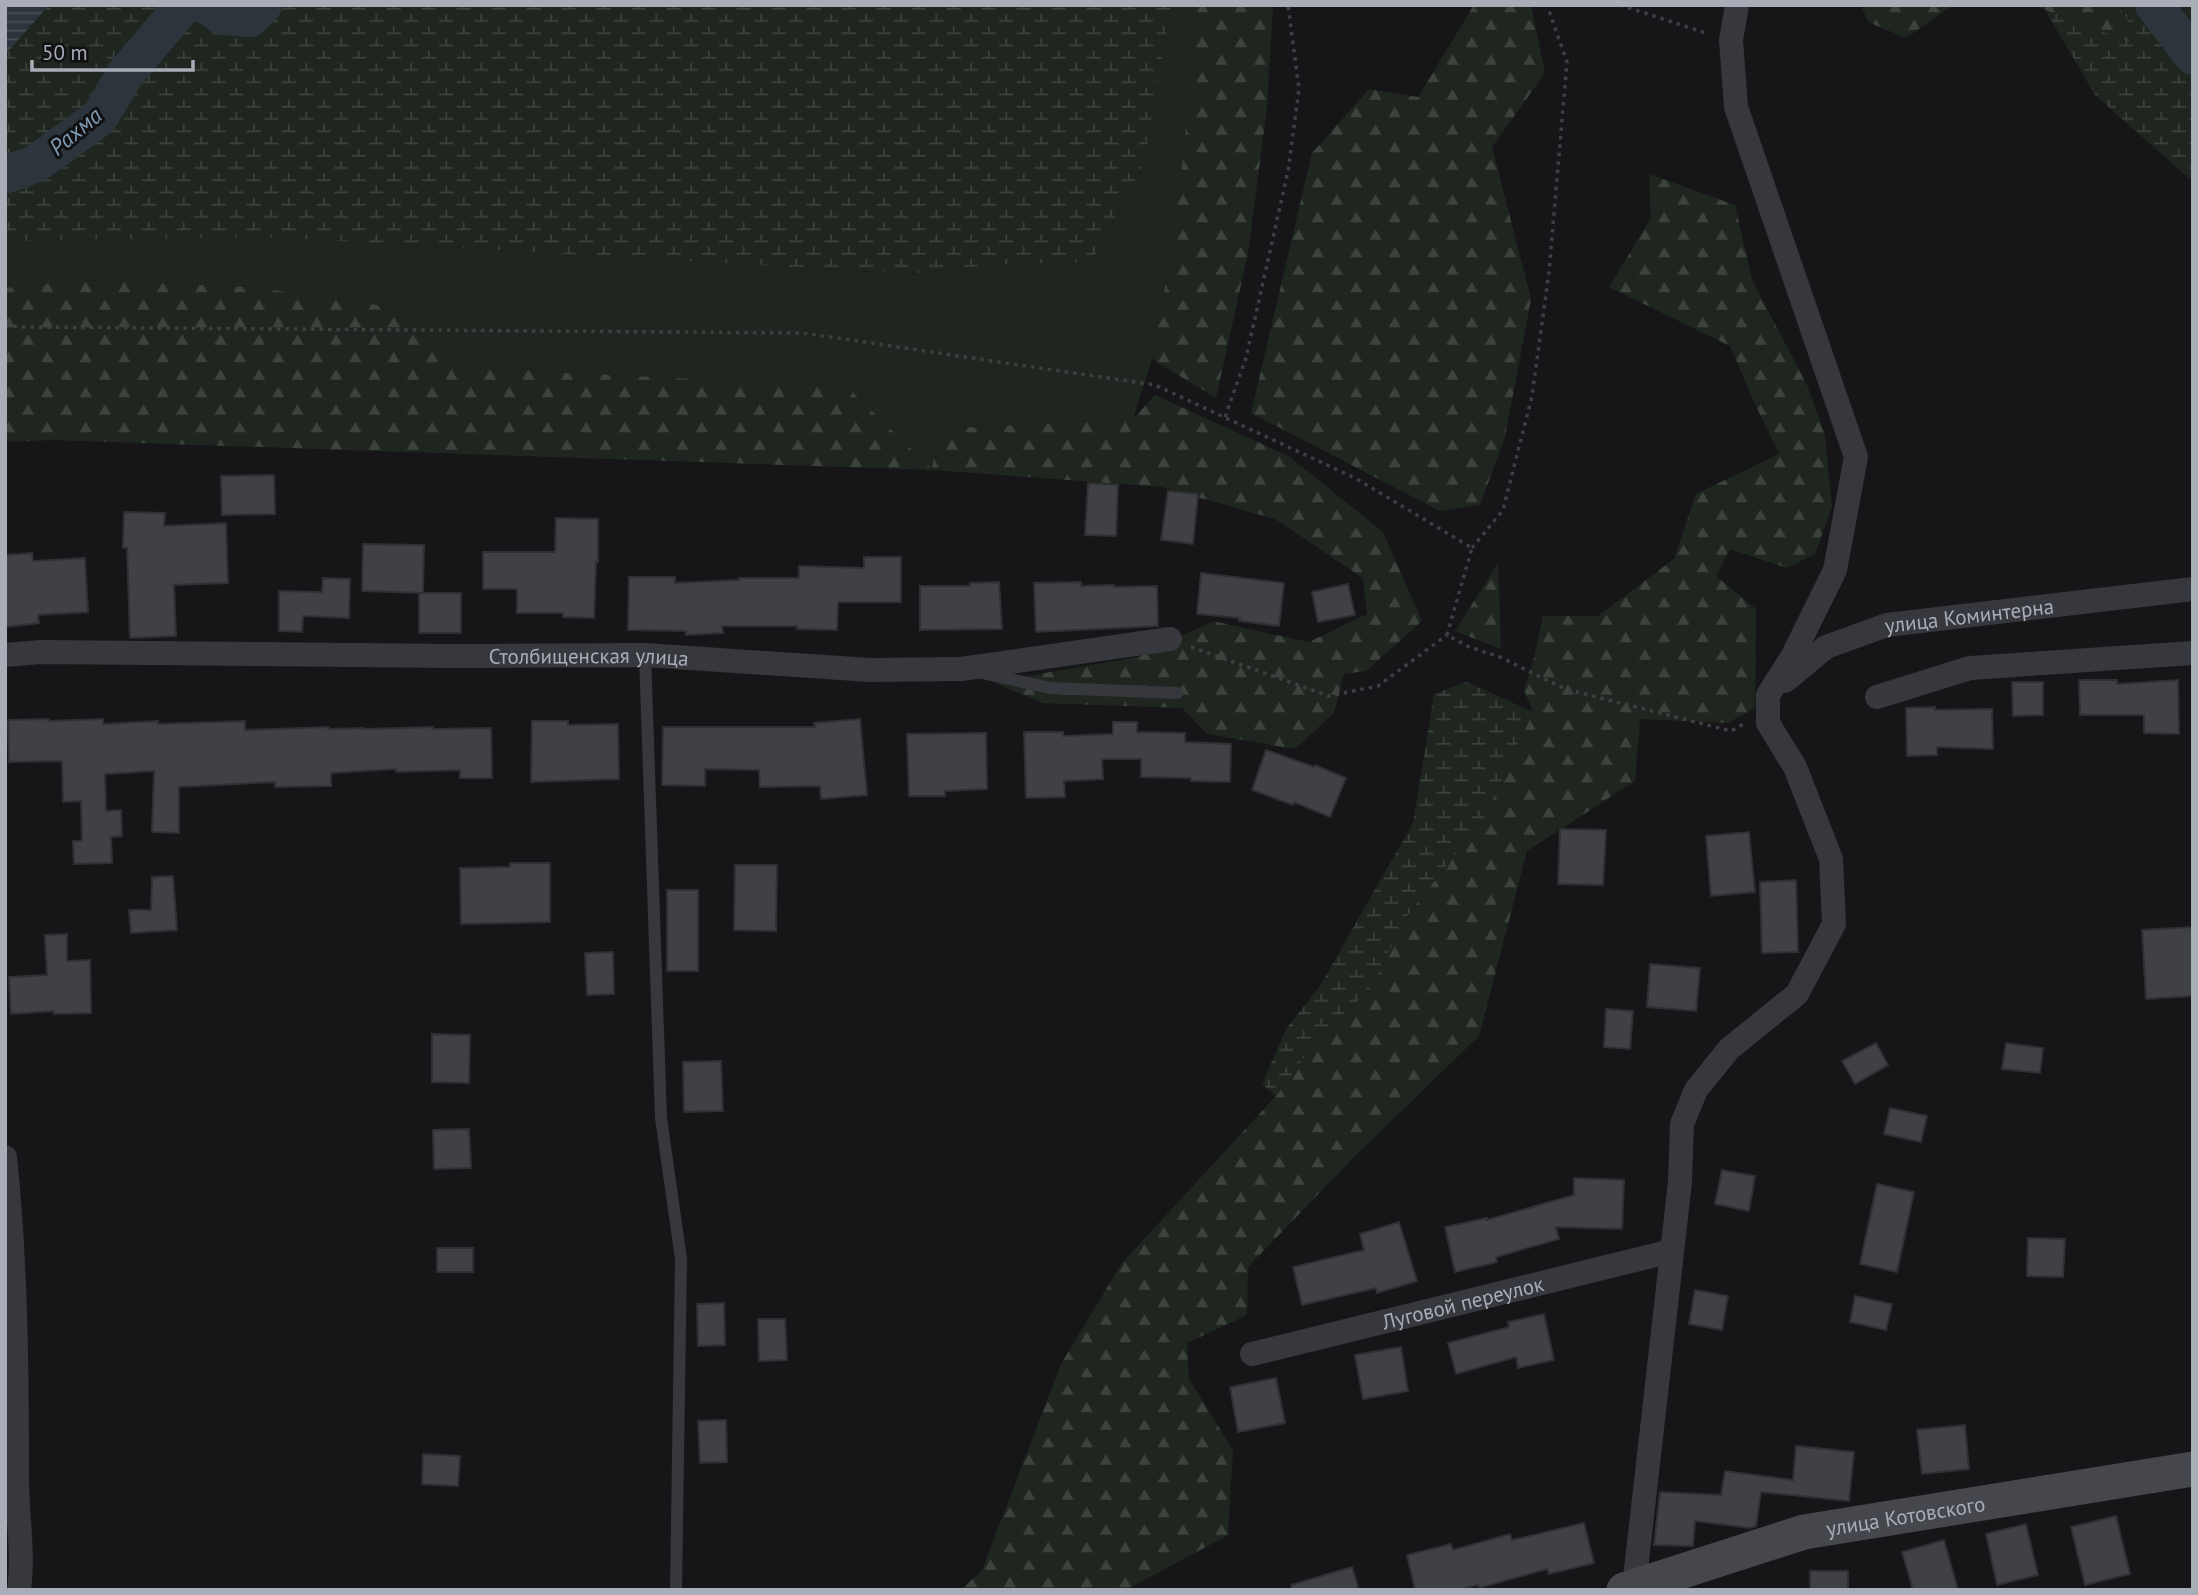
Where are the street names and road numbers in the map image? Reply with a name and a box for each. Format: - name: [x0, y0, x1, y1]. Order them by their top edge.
- street label: улица Коминтерна: [1883, 592, 2055, 639]
- street label: Столбищенская улица: [489, 641, 690, 671]
- street label: Луговой переулок: [1378, 1270, 1546, 1335]
- street label: улица Котовского: [1824, 1489, 1987, 1542]

